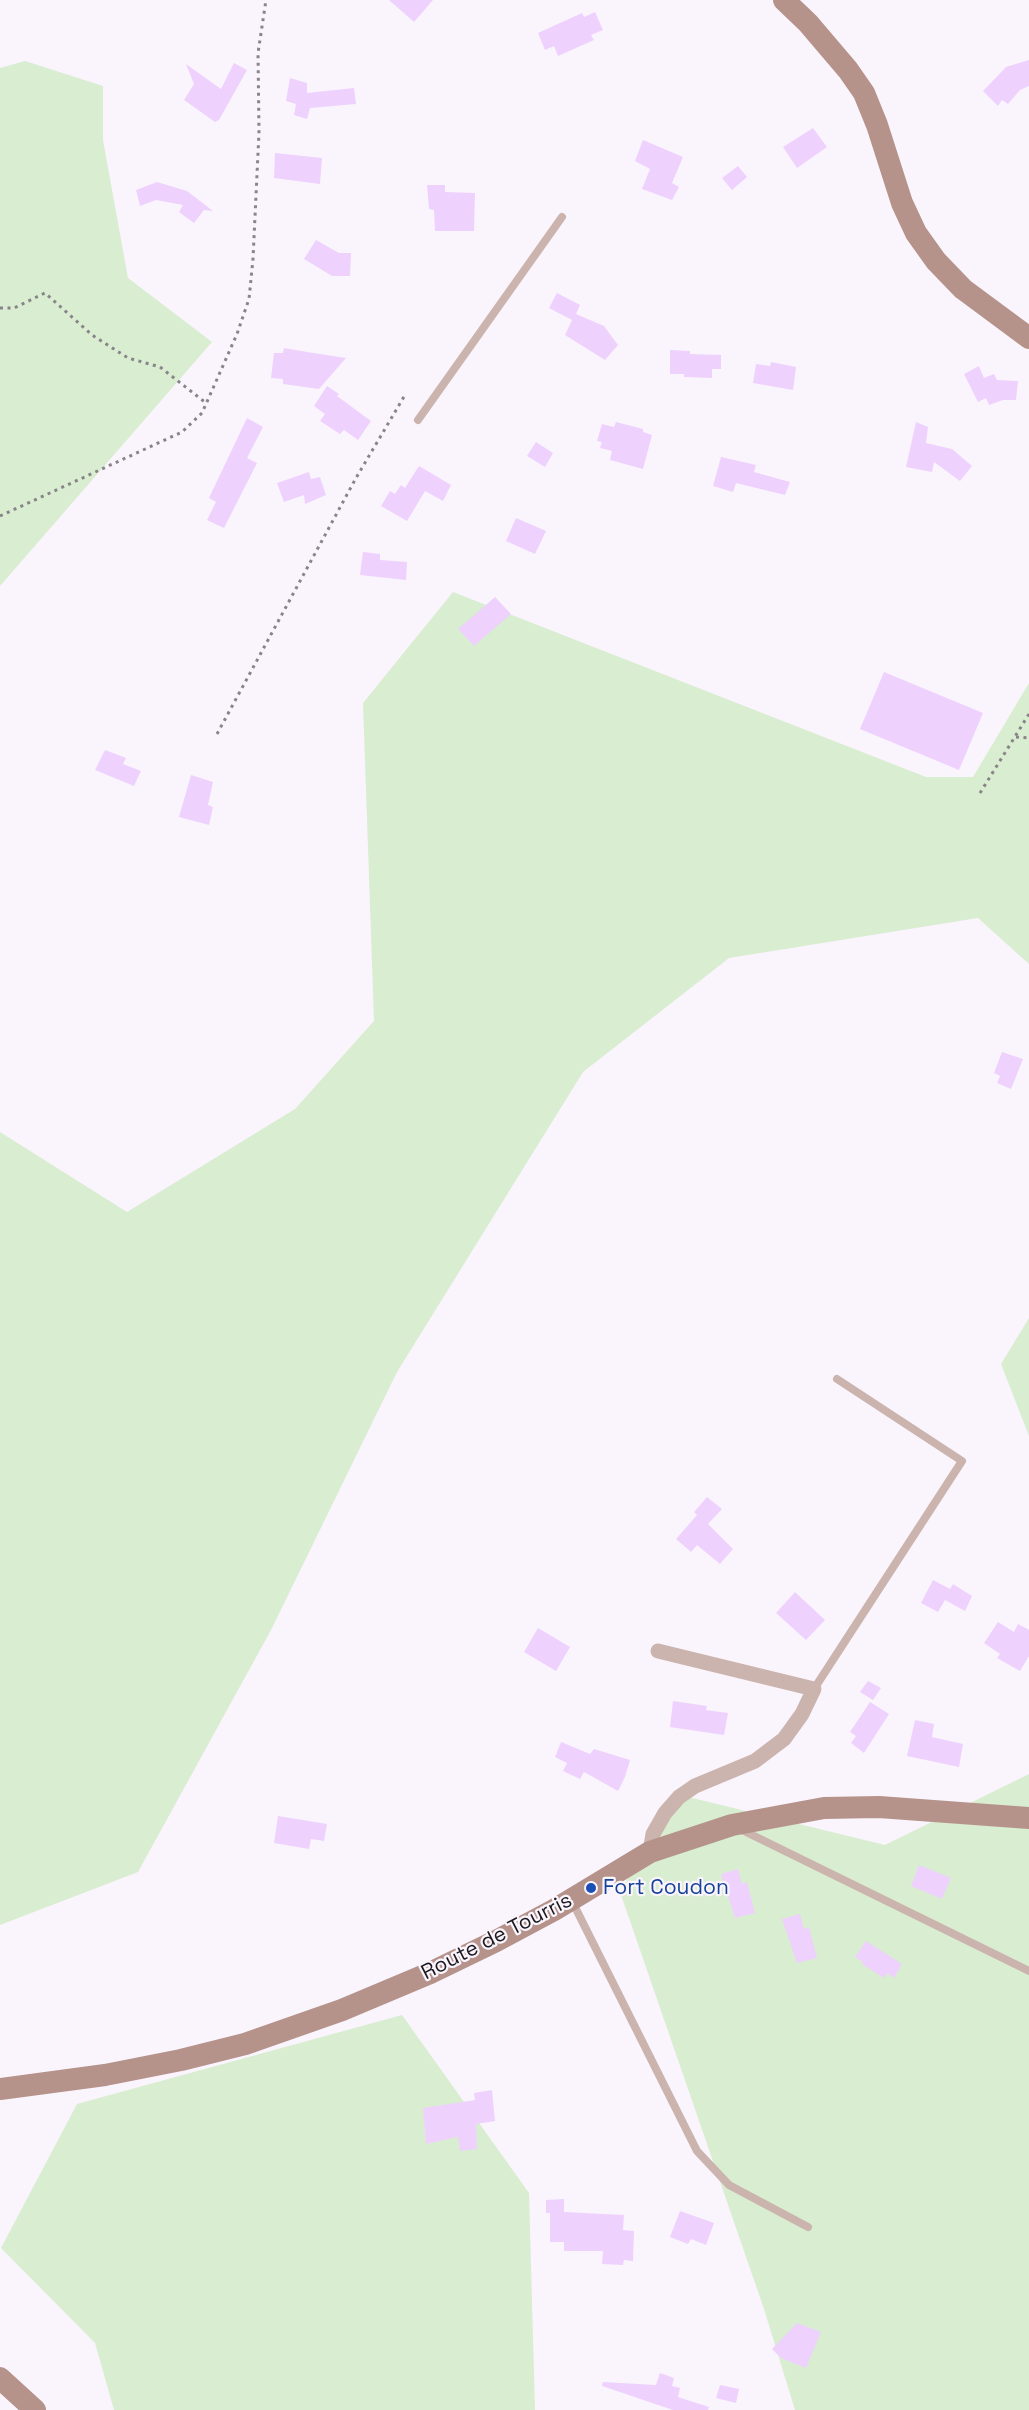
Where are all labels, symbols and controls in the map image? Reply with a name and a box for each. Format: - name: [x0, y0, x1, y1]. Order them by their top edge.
- place label: Fort Coudon: [603, 1875, 729, 1901]
- marker: Fort Coudon: [584, 1881, 598, 1895]
- street label: Route de Tourris: [417, 1888, 577, 1986]

